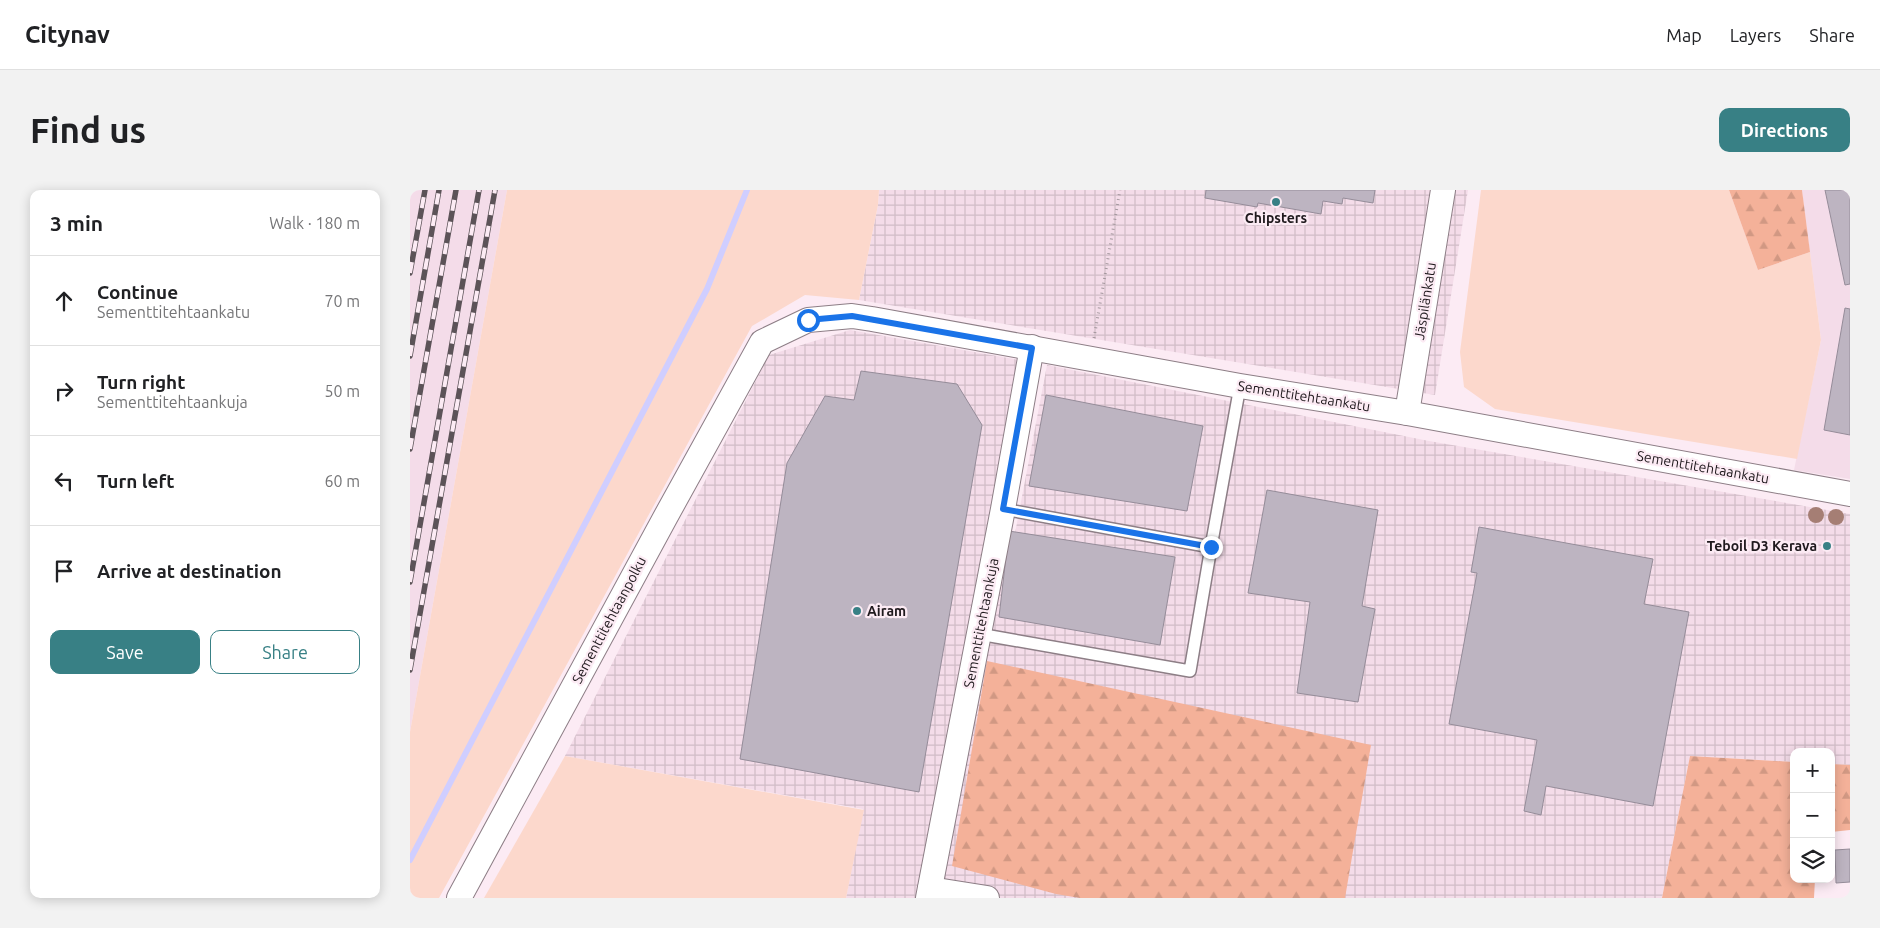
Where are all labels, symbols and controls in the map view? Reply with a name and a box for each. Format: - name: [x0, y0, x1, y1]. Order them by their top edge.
- text: Citynav: [25, 21, 110, 48]
- text: Map: [1666, 25, 1702, 45]
- text: Layers: [1730, 25, 1781, 45]
- text: Share: [1809, 25, 1855, 45]
- button: Directions: [1719, 108, 1850, 152]
- text: Find us: [30, 110, 146, 150]
- marker: Chipsters: [1270, 196, 1282, 208]
- place label: Chipsters: [1245, 210, 1308, 226]
- text: 3 min: [50, 211, 103, 235]
- text: Walk · 180 m: [269, 214, 360, 232]
- street label: Jäspilänkatu: [1411, 261, 1439, 341]
- text: Continue: [97, 281, 178, 303]
- icon: ahead: [50, 287, 78, 315]
- text: 70 m: [324, 292, 360, 310]
- text: Sementtitehtaankatu: [97, 303, 250, 321]
- route start: [797, 309, 820, 332]
- text: Turn right: [97, 371, 185, 393]
- icon: right: [50, 377, 78, 405]
- street label: Sementtitehtaankatu: [1237, 378, 1371, 414]
- text: 50 m: [324, 382, 360, 400]
- text: Sementtitehtaankuja: [97, 393, 248, 411]
- street label: Sementtitehtaankatu: [1636, 447, 1770, 487]
- icon: left: [50, 467, 78, 495]
- text: Turn left: [97, 470, 175, 492]
- text: 60 m: [324, 472, 360, 490]
- route end: [1200, 536, 1223, 559]
- place label: Teboil D3 Kerava: [1707, 538, 1817, 554]
- marker: Teboil D3 Kerava: [1821, 540, 1833, 552]
- street label: Sementtitehtaanpolku: [569, 554, 649, 686]
- icon: arrive: [50, 557, 78, 585]
- street label: Sementtitehtaankuja: [961, 557, 1001, 689]
- text: Arrive at destination: [97, 560, 282, 582]
- place label: Airam: [867, 603, 906, 619]
- marker: Airam: [851, 605, 863, 617]
- button: Save: [50, 630, 200, 674]
- button: Share: [210, 630, 360, 674]
- map controls: [1790, 748, 1835, 883]
- button: +: [1790, 748, 1835, 793]
- button: −: [1790, 793, 1835, 838]
- button: layers: [1790, 838, 1835, 883]

